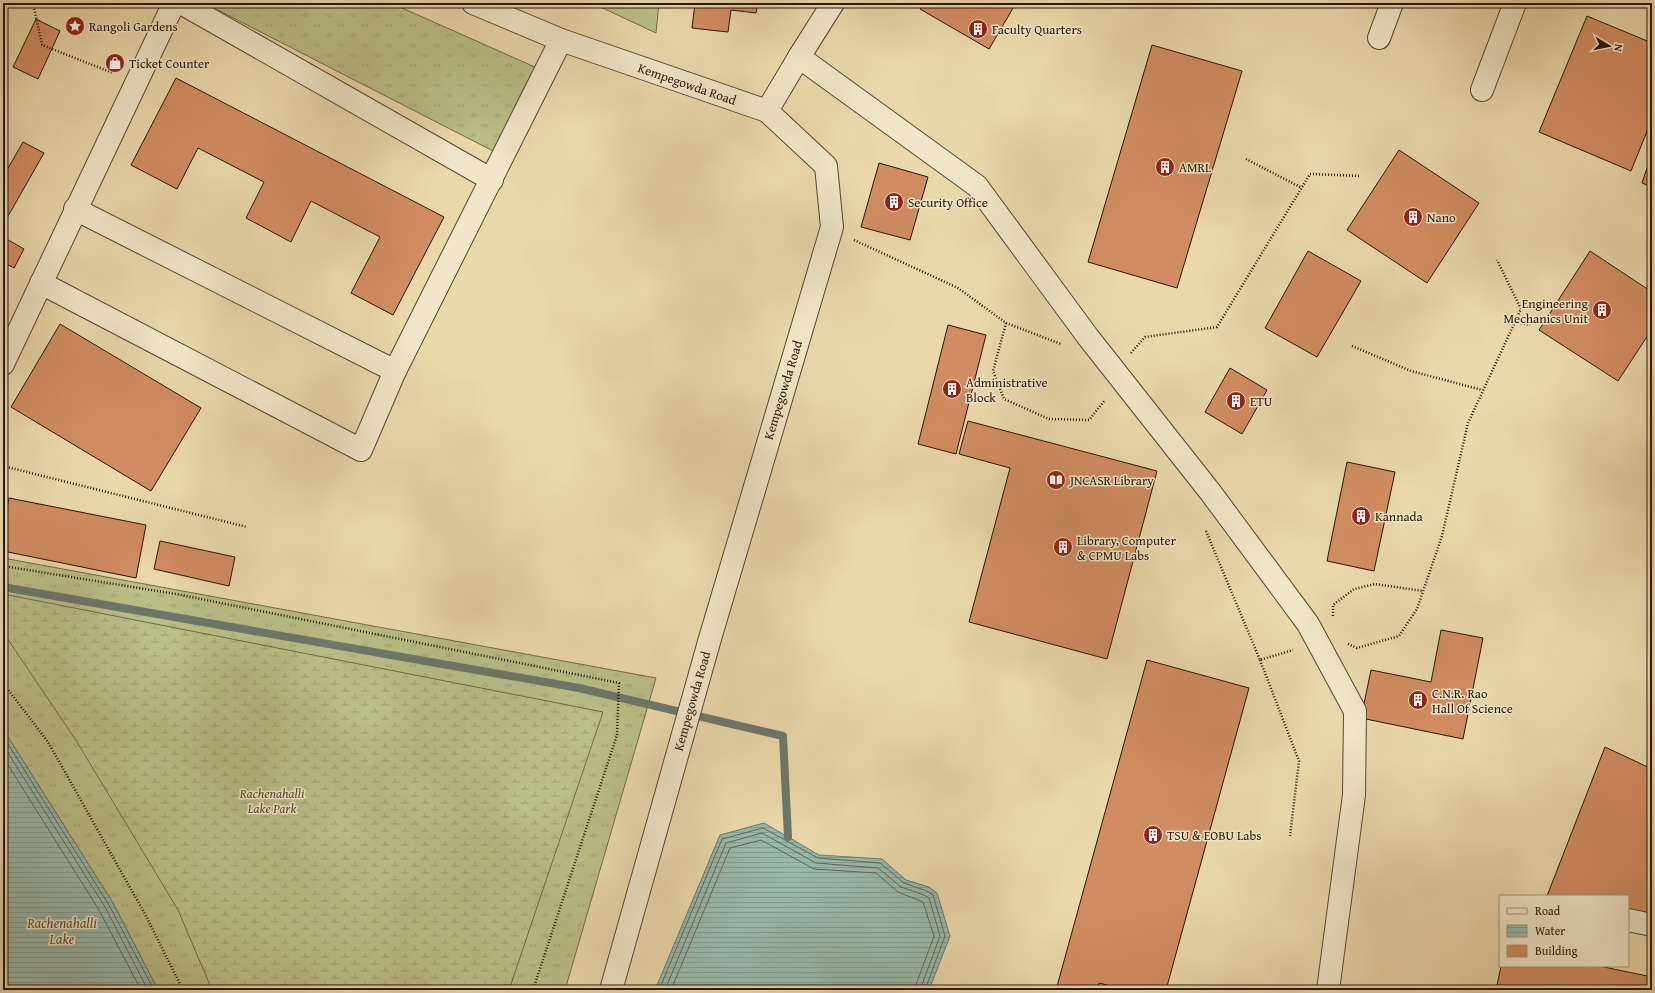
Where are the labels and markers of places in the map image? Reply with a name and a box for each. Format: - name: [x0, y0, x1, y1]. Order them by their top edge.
- place icon: Rangoli Gardens: [64, 15, 86, 37]
- place label: Rangoli Gardens: [89, 17, 178, 36]
- building icon: Faculty Quarters: [967, 18, 989, 40]
- place label: Faculty Quarters: [992, 20, 1082, 39]
- shop icon: Ticket Counter: [104, 52, 126, 74]
- place label: Ticket Counter: [129, 54, 210, 73]
- building icon: AMRL: [1154, 156, 1176, 178]
- place label: AMRL: [1179, 158, 1212, 177]
- building icon: Security Office: [883, 191, 905, 213]
- place label: Security Office: [908, 193, 988, 212]
- building icon: Nano: [1402, 206, 1424, 228]
- place label: Nano: [1427, 208, 1456, 227]
- place label: Engineering Mechanics Unit: [1503, 294, 1589, 328]
- building icon: Engineering Mechanics Unit: [1591, 299, 1613, 321]
- place label: Administrative Block: [966, 373, 1048, 407]
- building icon: Administrative Block: [941, 378, 963, 400]
- building icon: ETU: [1225, 390, 1247, 412]
- place label: ETU: [1250, 392, 1273, 411]
- library icon: JNCASR Library: [1045, 469, 1067, 491]
- place label: JNCASR Library: [1068, 471, 1154, 490]
- building icon: Kannada: [1350, 505, 1372, 527]
- place label: Kannada: [1375, 507, 1424, 526]
- place label: Library, Computer & CPMU Labs: [1077, 531, 1177, 565]
- building icon: Library, Computer & CPMU Labs: [1052, 536, 1074, 558]
- place label: C.N.R. Rao Hall Of Science: [1432, 684, 1513, 718]
- building icon: C.N.R. Rao Hall Of Science: [1407, 689, 1429, 711]
- building icon: TSU & EOBU Labs: [1142, 824, 1164, 846]
- place label: TSU & EOBU Labs: [1167, 826, 1261, 845]

